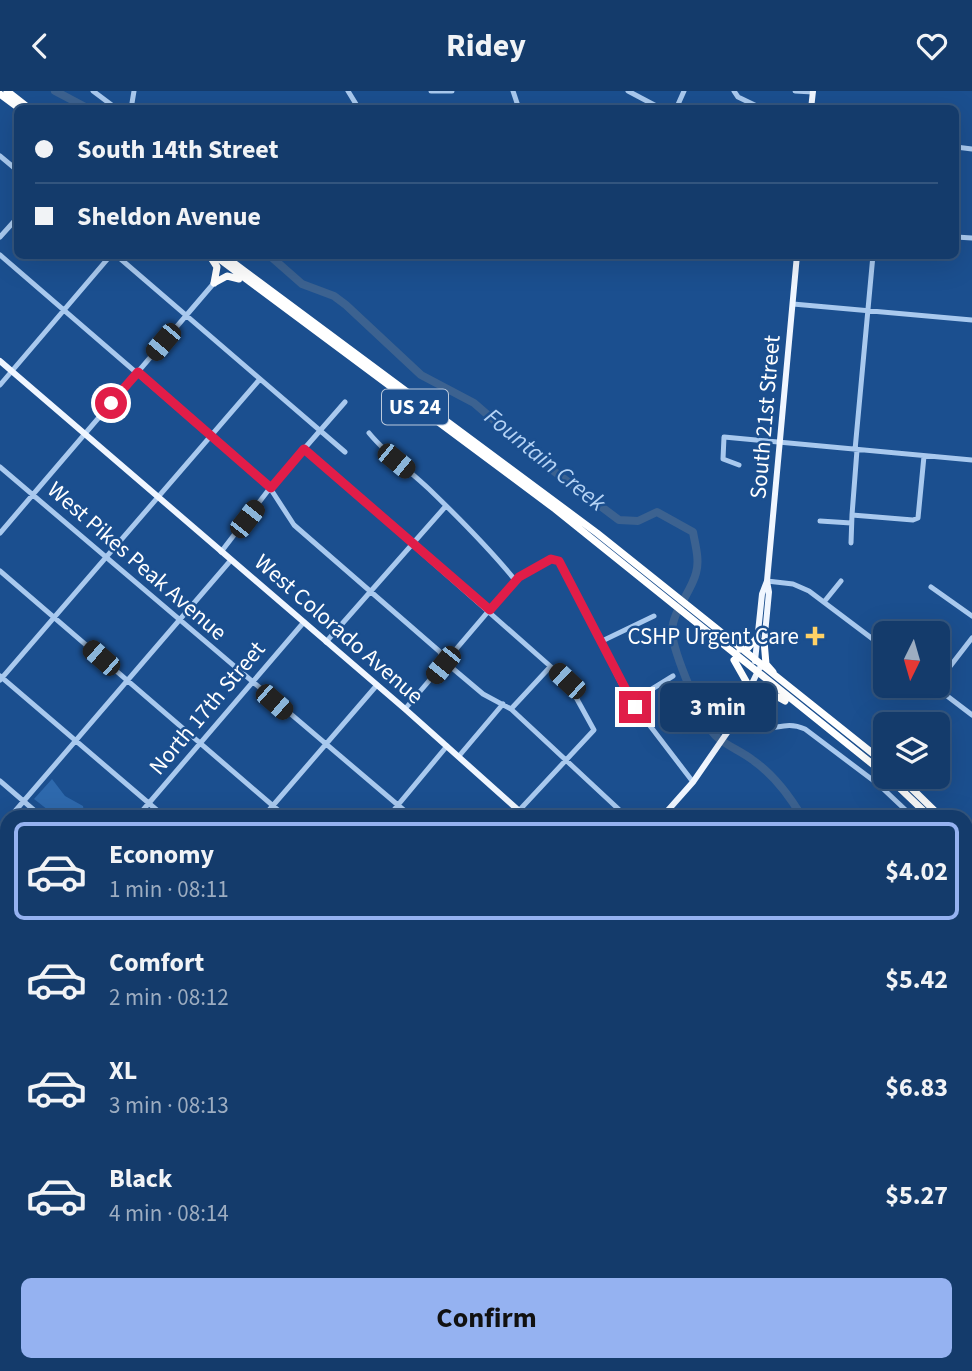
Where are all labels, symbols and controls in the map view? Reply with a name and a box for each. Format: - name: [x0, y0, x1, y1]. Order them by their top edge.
- text: Ridey: [446, 23, 526, 69]
- icon: back: [21, 27, 59, 65]
- icon: heart: [913, 27, 951, 65]
- text: South 14th Street: [77, 131, 279, 168]
- text: Sheldon Avenue: [77, 198, 261, 235]
- car: [142, 319, 185, 365]
- street label: South 21st Street: [741, 334, 789, 500]
- route start: [95, 387, 127, 419]
- road number: US 24: [382, 389, 448, 425]
- water label: Fountain Creek: [477, 400, 614, 520]
- car: [374, 440, 419, 482]
- street label: West Pikes Peak Avenue: [40, 474, 234, 648]
- car: [226, 496, 269, 542]
- street label: West Colorado Avenue: [247, 546, 431, 712]
- place label: CSHP Urgent Care: [627, 620, 799, 653]
- north arrow: [873, 621, 950, 698]
- map controls: [873, 621, 950, 789]
- marker: CSHP Urgent Care: [805, 626, 825, 646]
- street label: North 17th Street: [141, 634, 273, 782]
- car: [79, 636, 124, 680]
- car: [422, 642, 465, 688]
- car: [545, 659, 590, 703]
- car: [252, 680, 297, 724]
- callout: 3 min: [660, 683, 775, 731]
- route end: [619, 691, 651, 723]
- text: 3 min: [690, 691, 746, 724]
- button: layers: [873, 712, 950, 789]
- text: Economy: [109, 836, 214, 873]
- icon: car: [25, 840, 88, 903]
- text: $4.02: [885, 853, 948, 890]
- text: 1 min · 08:11: [109, 873, 229, 906]
- text: Comfort: [109, 944, 204, 981]
- icon: car: [25, 948, 88, 1011]
- text: $5.42: [885, 961, 948, 998]
- text: 2 min · 08:12: [109, 981, 229, 1014]
- text: XL: [109, 1052, 137, 1089]
- icon: car: [25, 1056, 88, 1119]
- text: $6.83: [885, 1069, 948, 1106]
- text: 3 min · 08:13: [109, 1089, 229, 1122]
- text: Black: [109, 1160, 172, 1197]
- icon: car: [25, 1164, 88, 1227]
- text: $5.27: [885, 1177, 948, 1214]
- text: 4 min · 08:14: [109, 1197, 229, 1230]
- button: Confirm: [21, 1278, 952, 1358]

